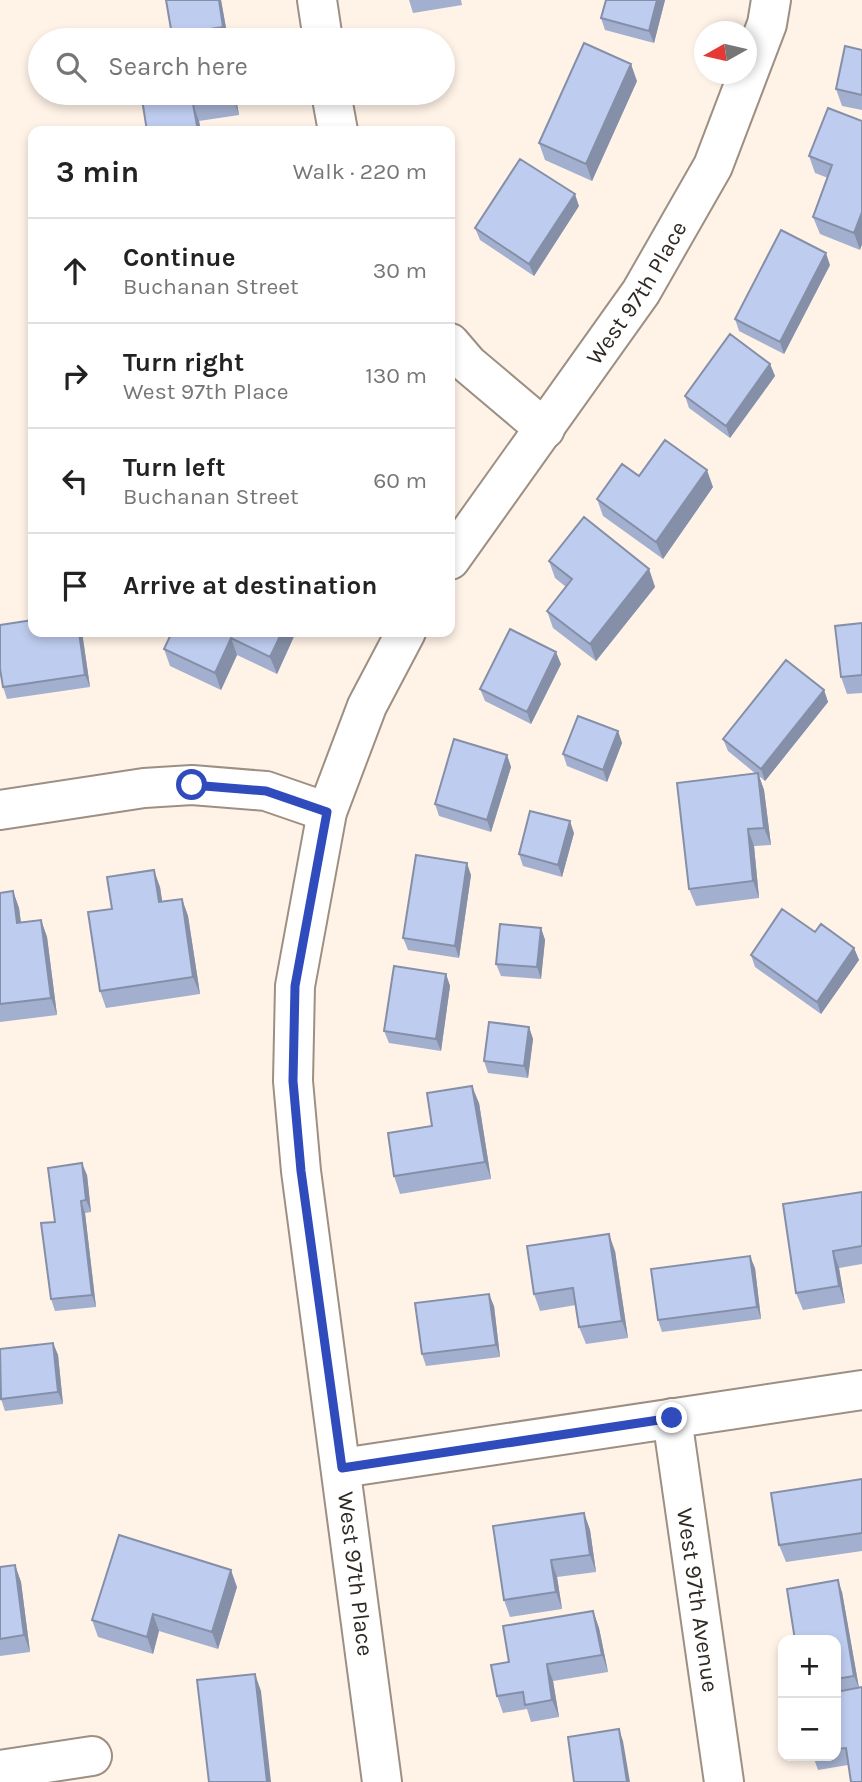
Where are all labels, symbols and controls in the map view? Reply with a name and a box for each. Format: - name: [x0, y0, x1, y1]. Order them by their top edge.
- north arrow: [694, 21, 757, 84]
- search box: [28, 28, 455, 105]
- icon: search: [52, 48, 90, 86]
- text: Search here: [108, 51, 248, 82]
- text: 3 min: [56, 154, 139, 190]
- text: Walk · 220 m: [293, 158, 427, 185]
- street label: West 97th Place: [581, 216, 693, 370]
- text: Continue: [123, 242, 235, 273]
- icon: ahead: [56, 252, 94, 290]
- text: 30 m: [373, 257, 427, 284]
- text: Buchanan Street: [123, 273, 299, 300]
- text: Turn right: [123, 347, 244, 378]
- icon: right: [56, 357, 94, 395]
- text: 130 m: [365, 362, 427, 389]
- text: West 97th Place: [123, 378, 288, 405]
- text: Turn left: [123, 452, 225, 483]
- icon: left: [56, 462, 94, 500]
- text: 60 m: [373, 467, 427, 494]
- text: Buchanan Street: [123, 483, 299, 510]
- icon: arrive: [56, 567, 94, 605]
- text: Arrive at destination: [123, 570, 377, 601]
- route start: [176, 769, 207, 800]
- route end: [656, 1402, 687, 1433]
- street label: West 97th Place: [332, 1490, 379, 1658]
- street label: West 97th Avenue: [671, 1506, 724, 1694]
- map controls: [778, 1635, 841, 1761]
- button: +: [778, 1635, 841, 1698]
- button: −: [778, 1698, 841, 1761]

